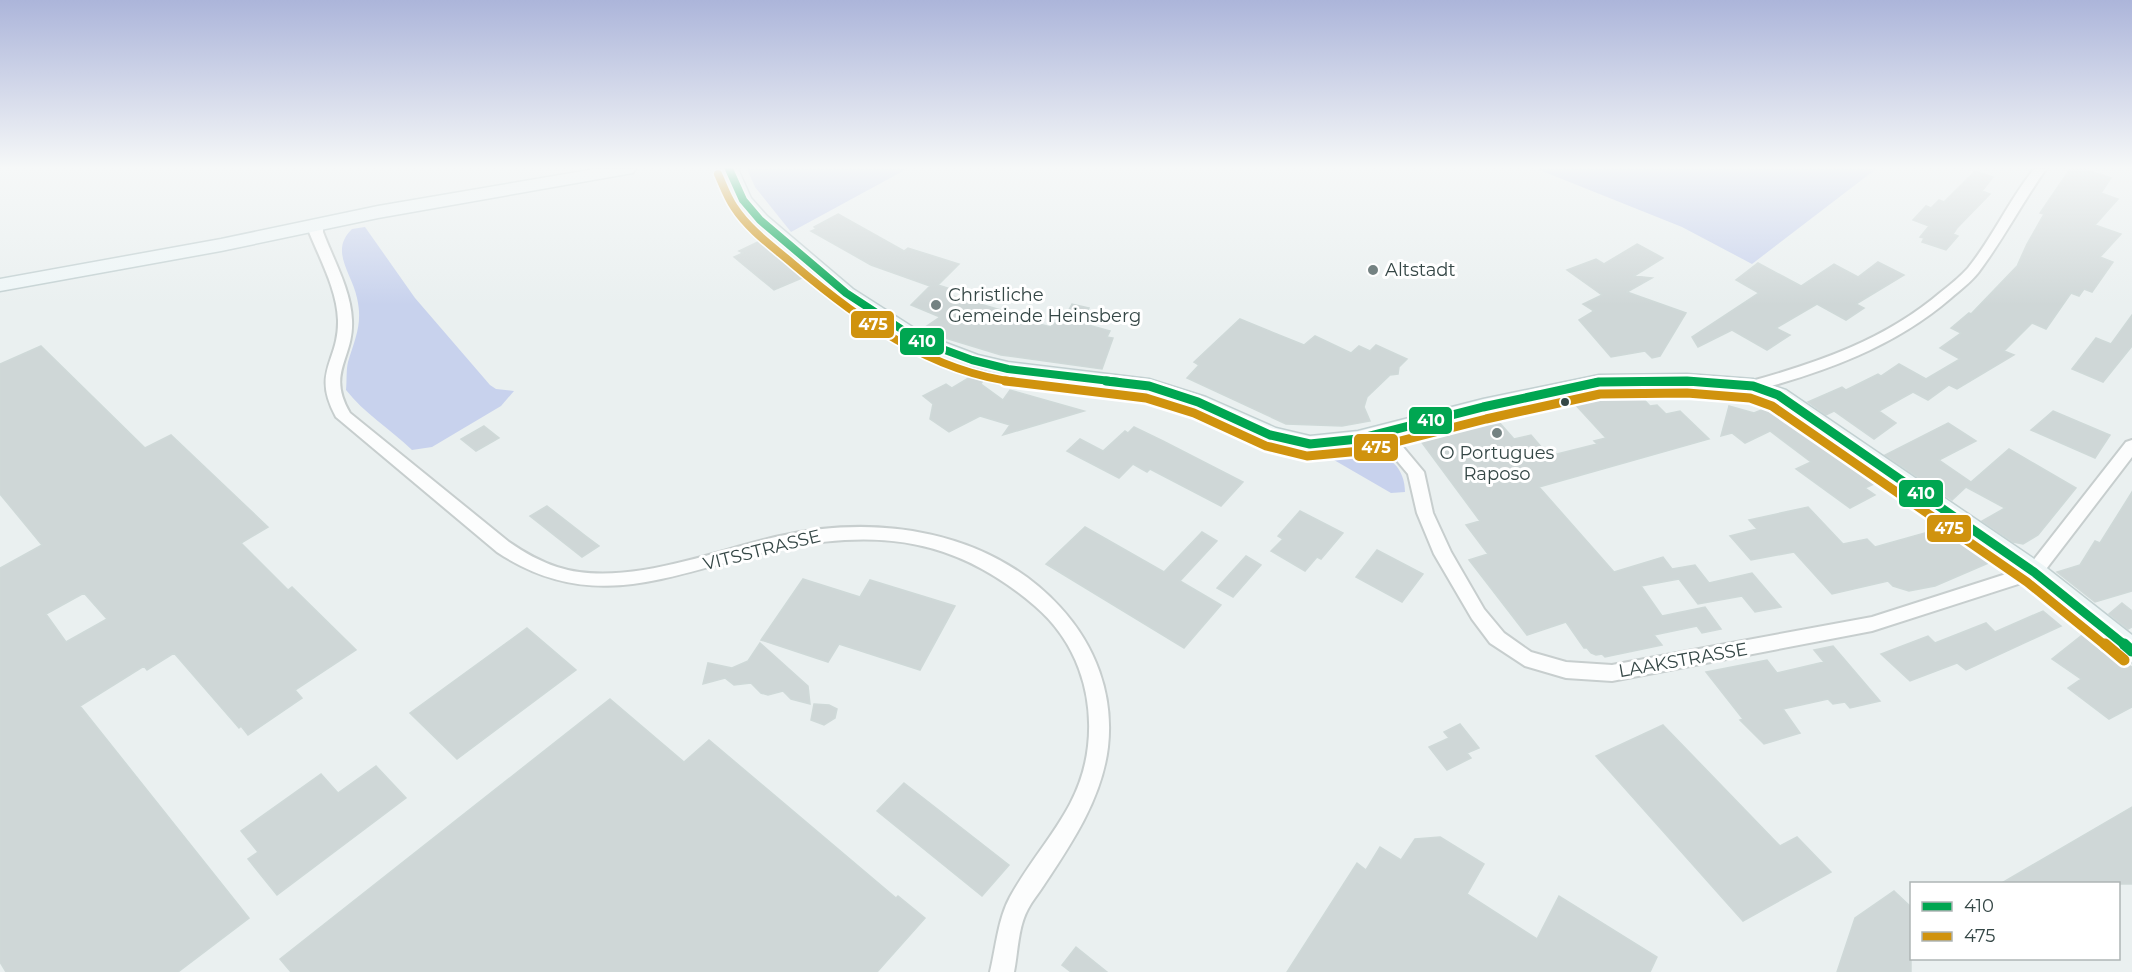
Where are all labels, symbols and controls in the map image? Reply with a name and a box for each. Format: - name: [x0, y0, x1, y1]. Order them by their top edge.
- place label: Altstadt: [1385, 259, 1456, 281]
- marker: Altstadt: [1366, 263, 1380, 277]
- place label: Christliche Gemeinde Heinsberg: [948, 284, 1141, 327]
- marker: Christliche Gemeinde Heinsberg: [929, 298, 943, 312]
- line badge: 475: [850, 310, 895, 339]
- text: 475: [858, 315, 888, 334]
- line badge: 410: [899, 327, 945, 356]
- text: 410: [908, 332, 936, 351]
- unlabelled marker: [1559, 396, 1571, 408]
- line badge: 410: [1408, 406, 1453, 435]
- text: 410: [1417, 411, 1445, 430]
- marker: O Portugues Raposo: [1490, 426, 1504, 440]
- line badge: 475: [1353, 433, 1399, 462]
- text: 475: [1361, 438, 1391, 457]
- place label: O Portugues Raposo: [1440, 442, 1555, 485]
- line badge: 410: [1898, 479, 1944, 508]
- text: 410: [1907, 484, 1935, 503]
- line badge: 475: [1926, 514, 1972, 543]
- text: 475: [1934, 519, 1964, 538]
- street label: VITSSTRASSE: [701, 525, 823, 575]
- street label: LAAKSTRASSE: [1617, 638, 1749, 682]
- legend: [1910, 882, 2120, 960]
- text: 410: [1964, 895, 1994, 917]
- text: 475: [1964, 925, 1995, 947]

